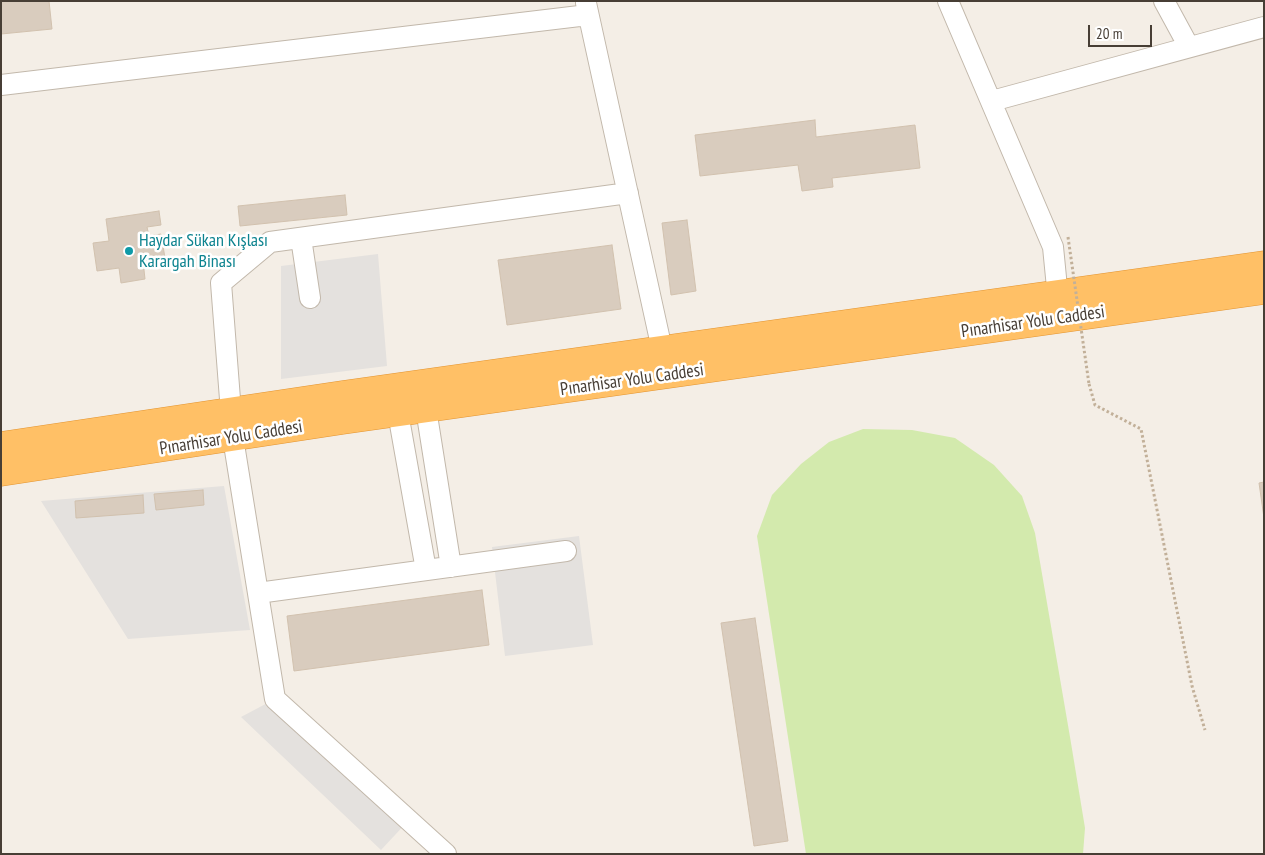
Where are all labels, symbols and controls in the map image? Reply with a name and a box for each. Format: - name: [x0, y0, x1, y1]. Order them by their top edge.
- scale bar: [1090, 15, 1154, 47]
- text: 20 m: [1096, 24, 1122, 43]
- place label: Haydar Sükan Kışlası Karargah Binası: [139, 230, 268, 272]
- marker: Haydar Sükan Kışlası Karargah Binası: [123, 245, 135, 257]
- street label: Pınarhisar Yolu Caddesi: [960, 301, 1106, 343]
- street label: Pınarhisar Yolu Caddesi: [559, 359, 705, 401]
- street label: Pınarhisar Yolu Caddesi: [158, 416, 304, 460]

